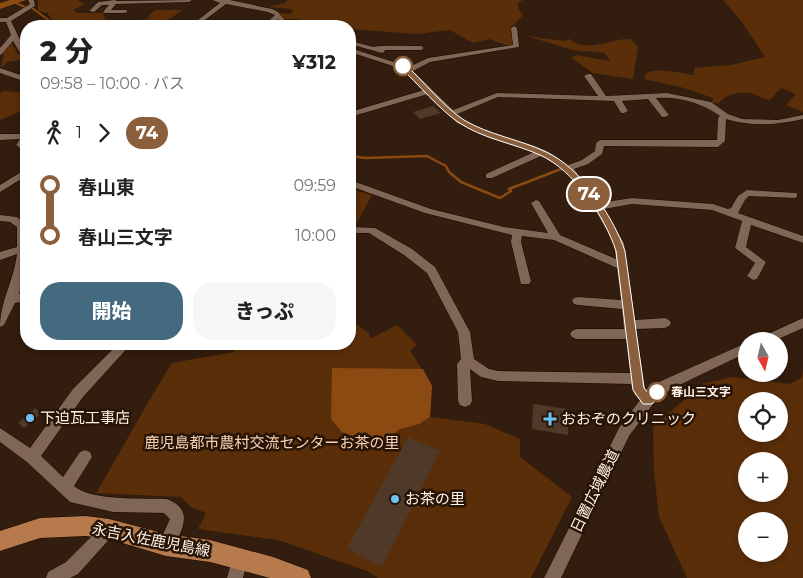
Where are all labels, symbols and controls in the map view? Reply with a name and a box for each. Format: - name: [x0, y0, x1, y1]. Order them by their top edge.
- text: 2 分: [40, 34, 93, 68]
- text: ¥312: [292, 51, 336, 74]
- unlabelled marker: [393, 56, 413, 76]
- text: 09:58 – 10:00 · バス: [40, 74, 185, 93]
- icon: walk: [40, 119, 68, 147]
- icon: forward: [90, 119, 118, 147]
- text: 74: [136, 122, 158, 144]
- text: 1: [76, 123, 82, 142]
- text: 春山東: [78, 176, 135, 199]
- text: 09:59: [293, 176, 336, 195]
- line badge: 74: [566, 178, 612, 210]
- text: 74: [578, 183, 600, 205]
- text: 春山三文字: [78, 226, 173, 249]
- text: 10:00: [295, 226, 336, 245]
- button: 開始: [40, 282, 183, 340]
- button: きっぷ: [193, 282, 336, 340]
- north arrow: [738, 332, 788, 382]
- map controls: [738, 332, 788, 562]
- marker: 春山三文字: [647, 382, 667, 402]
- place label: 春山三文字: [671, 384, 731, 399]
- button: locate: [738, 392, 788, 442]
- place label: 下迫瓦工事店: [40, 408, 130, 427]
- place label: おおぞのクリニック: [561, 409, 696, 428]
- marker: 下迫瓦工事店: [24, 412, 36, 424]
- marker: おおぞのクリニック: [543, 412, 557, 426]
- park label: 鹿児島都市農村交流センターお茶の里: [144, 433, 400, 452]
- street label: 日置広域農道: [566, 446, 623, 535]
- button: +: [738, 452, 788, 502]
- place label: お茶の里: [405, 489, 465, 508]
- marker: お茶の里: [389, 493, 401, 505]
- button: −: [738, 512, 788, 562]
- street label: 永吉入佐鹿児島線: [90, 519, 212, 560]

